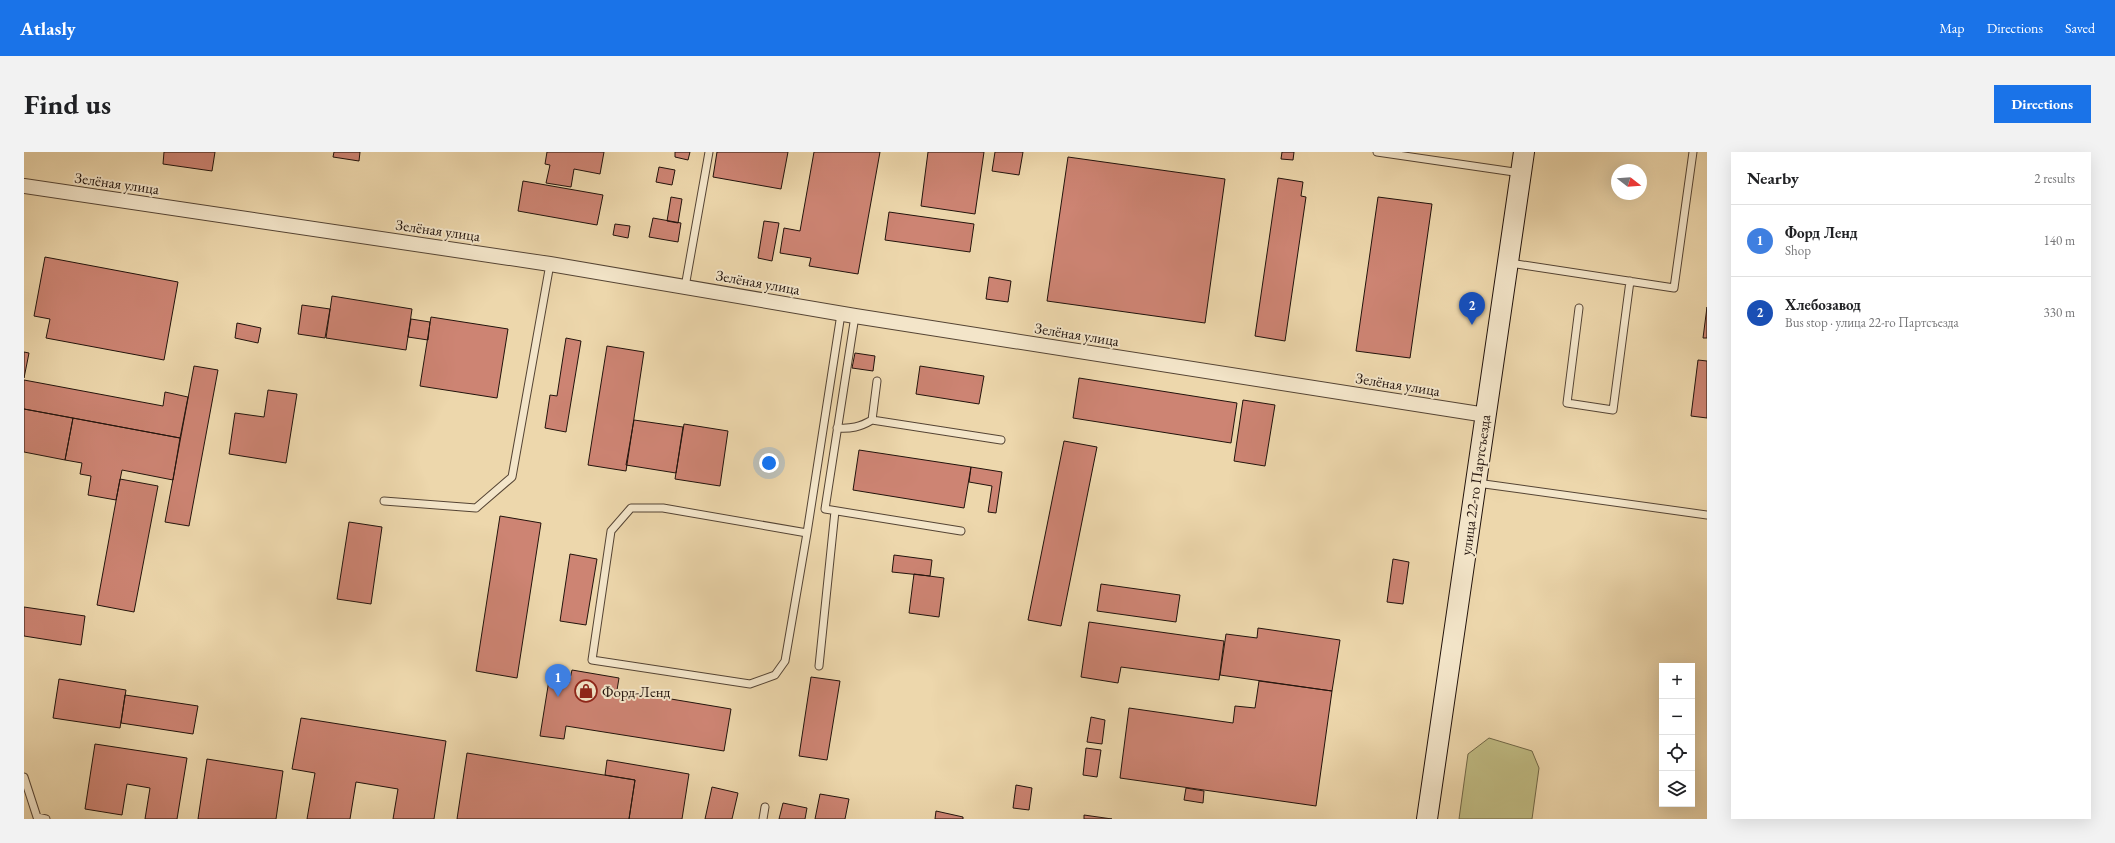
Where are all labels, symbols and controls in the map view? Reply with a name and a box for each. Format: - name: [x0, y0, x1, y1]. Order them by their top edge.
- text: Atlasly: [20, 16, 76, 41]
- text: Map: [1939, 19, 1965, 37]
- text: Directions: [1987, 19, 2043, 37]
- text: Saved: [2065, 19, 2095, 37]
- button: Directions: [1994, 85, 2091, 123]
- text: Find us: [24, 86, 111, 122]
- north arrow: [1611, 164, 1647, 200]
- text: Nearby: [1747, 167, 1799, 189]
- street label: Зелёная улица: [74, 168, 160, 198]
- text: 2 results: [2034, 170, 2075, 187]
- street label: Зелёная улица: [395, 215, 481, 245]
- text: Форд Ленд: [1785, 223, 1858, 242]
- text: 1: [1757, 232, 1763, 249]
- text: 140 m: [2044, 232, 2075, 249]
- text: Shop: [1785, 242, 1811, 259]
- street label: Зелёная улица: [714, 265, 802, 299]
- pin: 2: [1459, 292, 1485, 325]
- text: Хлебозавод: [1785, 295, 1861, 314]
- text: 2: [1757, 304, 1763, 321]
- text: 330 m: [2044, 304, 2075, 321]
- text: Bus stop · улица 22-го Партсъезда: [1785, 314, 1959, 331]
- street label: Зелёная улица: [1033, 318, 1121, 350]
- street label: Зелёная улица: [1354, 368, 1442, 400]
- street label: улица 22-го Партсъезда: [1456, 413, 1494, 557]
- your location: [759, 453, 779, 473]
- map controls: [1659, 663, 1695, 807]
- button: +: [1659, 663, 1695, 699]
- pin: 1: [545, 664, 571, 697]
- shop icon: Форд-Ленд: [573, 678, 599, 704]
- place label: Форд-Ленд: [602, 682, 671, 701]
- button: −: [1659, 699, 1695, 735]
- button: locate: [1659, 735, 1695, 771]
- button: layers: [1659, 771, 1695, 807]

